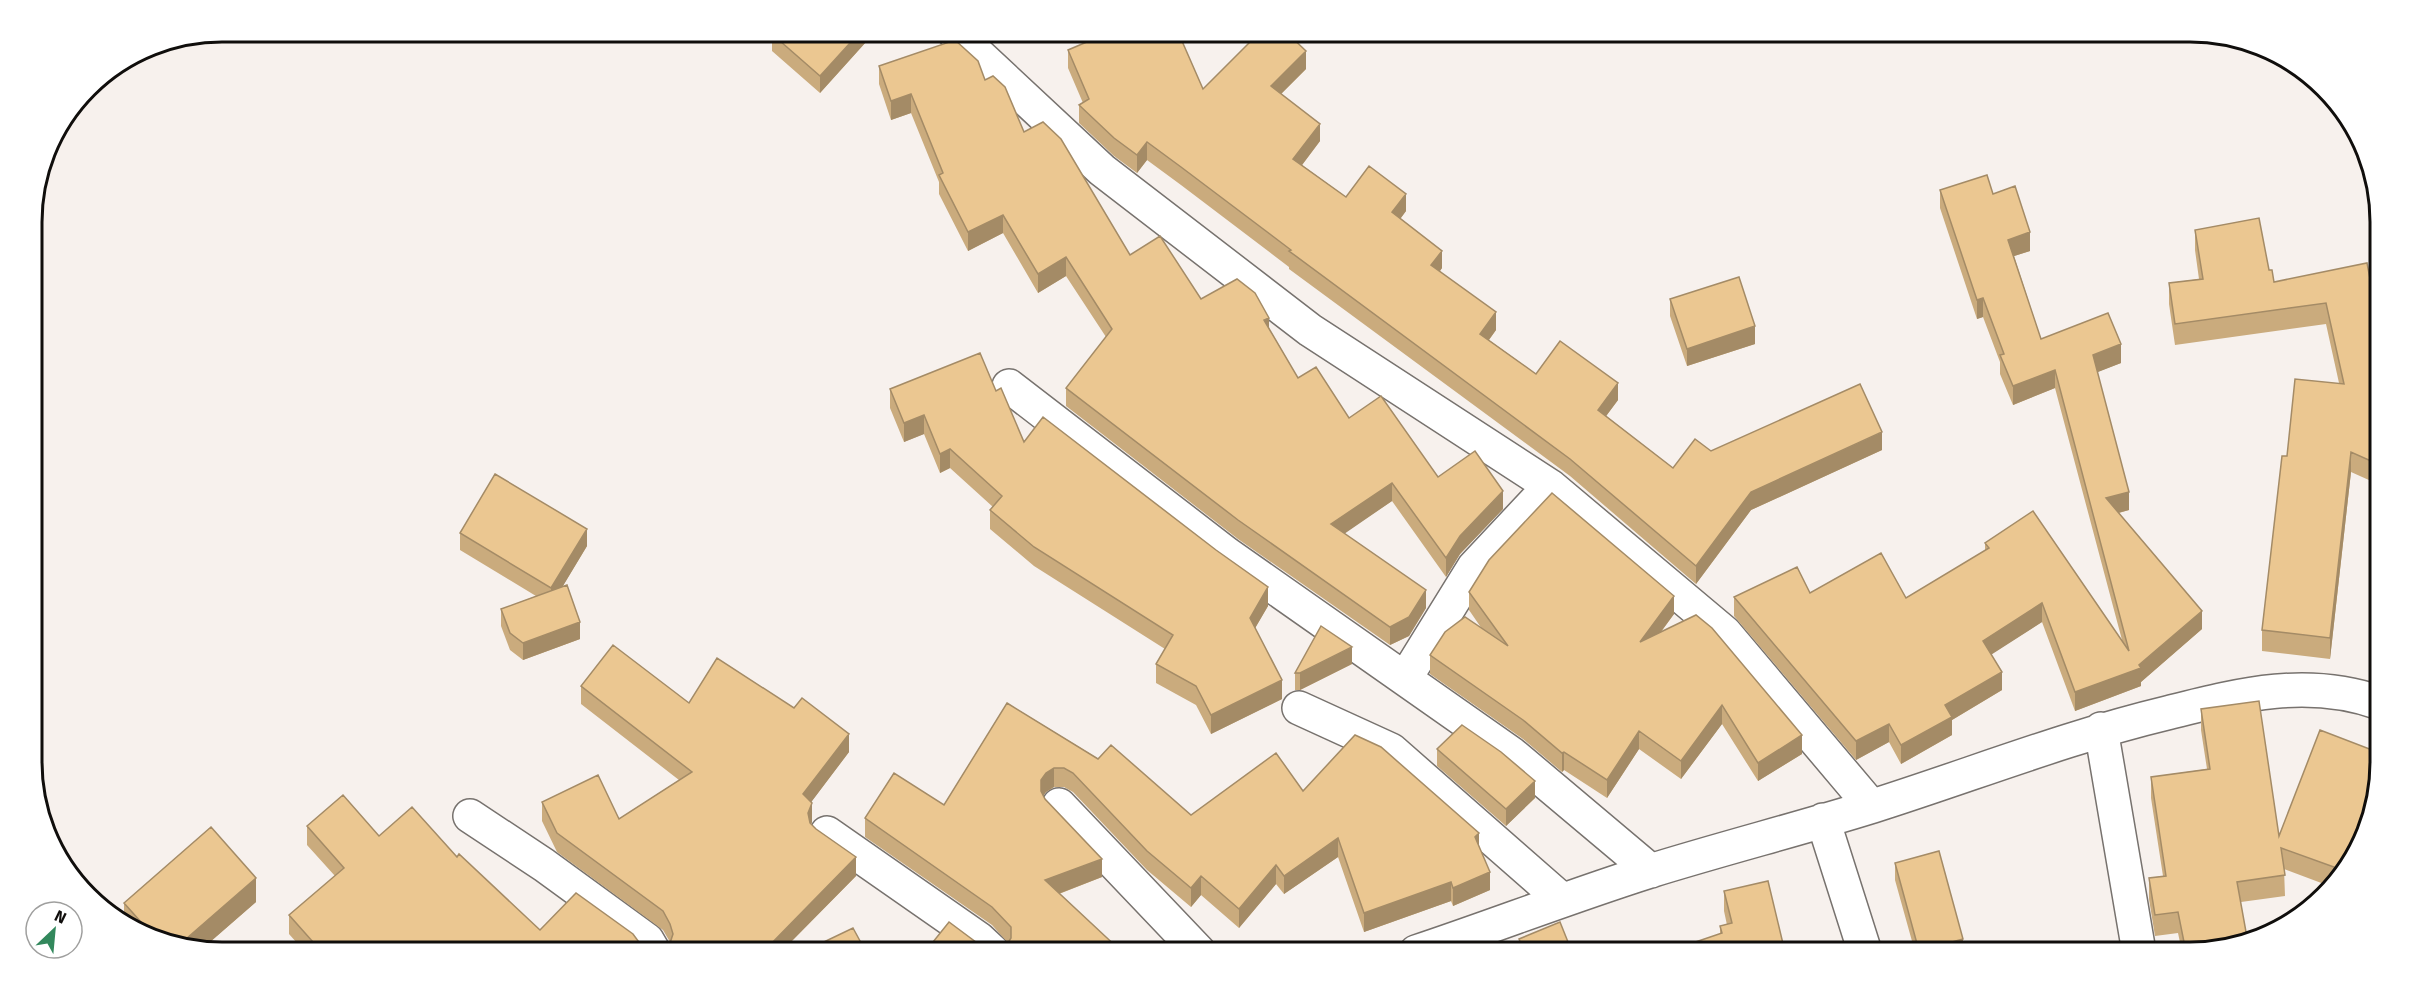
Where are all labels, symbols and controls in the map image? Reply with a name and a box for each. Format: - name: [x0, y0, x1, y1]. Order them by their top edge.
- north arrow: [24, 900, 84, 960]
- text: N: [51, 906, 69, 928]

